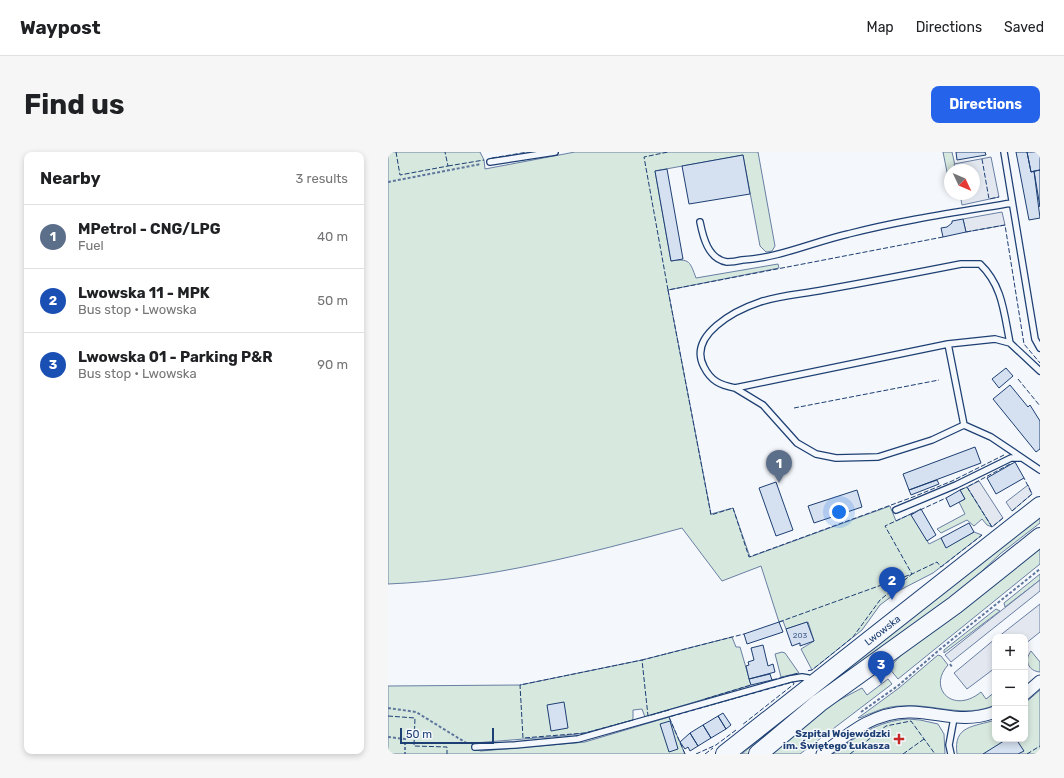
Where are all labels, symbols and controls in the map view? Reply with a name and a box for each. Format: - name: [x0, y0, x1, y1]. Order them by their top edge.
- text: Waypost: [20, 16, 101, 39]
- text: Map: [867, 19, 894, 36]
- text: Directions: [916, 19, 982, 36]
- text: Saved: [1004, 19, 1044, 36]
- button: Directions: [931, 86, 1040, 123]
- text: Find us: [24, 88, 124, 121]
- north arrow: [944, 164, 980, 200]
- text: Nearby: [40, 168, 101, 188]
- text: 3 results: [296, 171, 348, 186]
- text: MPetrol - CNG/LPG: [78, 220, 220, 238]
- text: 1: [50, 229, 56, 244]
- text: 40 m: [317, 229, 348, 244]
- text: Fuel: [78, 238, 104, 253]
- text: Lwowska 11 - MPK: [78, 284, 210, 302]
- text: 2: [49, 293, 57, 308]
- text: 50 m: [317, 293, 348, 308]
- text: Bus stop · Lwowska: [78, 302, 197, 317]
- text: Lwowska 01 - Parking P&R: [78, 348, 273, 366]
- text: 3: [49, 357, 57, 372]
- text: 90 m: [317, 357, 348, 372]
- text: Bus stop · Lwowska: [78, 366, 197, 381]
- pin: 1: [766, 450, 792, 483]
- your location: [829, 502, 849, 522]
- pin: 2: [879, 567, 905, 600]
- street label: Lwowska: [862, 613, 903, 648]
- house number: 203: [793, 631, 807, 640]
- map controls: [992, 634, 1028, 742]
- button: +: [992, 634, 1028, 670]
- pin: 3: [868, 651, 894, 684]
- button: −: [992, 670, 1028, 706]
- button: layers: [992, 706, 1028, 742]
- scale bar: [400, 726, 494, 745]
- text: 50 m: [406, 728, 432, 741]
- place label: Szpital Wojewódzki im. Świętego Łukasza: [783, 728, 890, 752]
- marker: Szpital Wojewódzki im. Świętego Łukasza: [893, 733, 905, 745]

